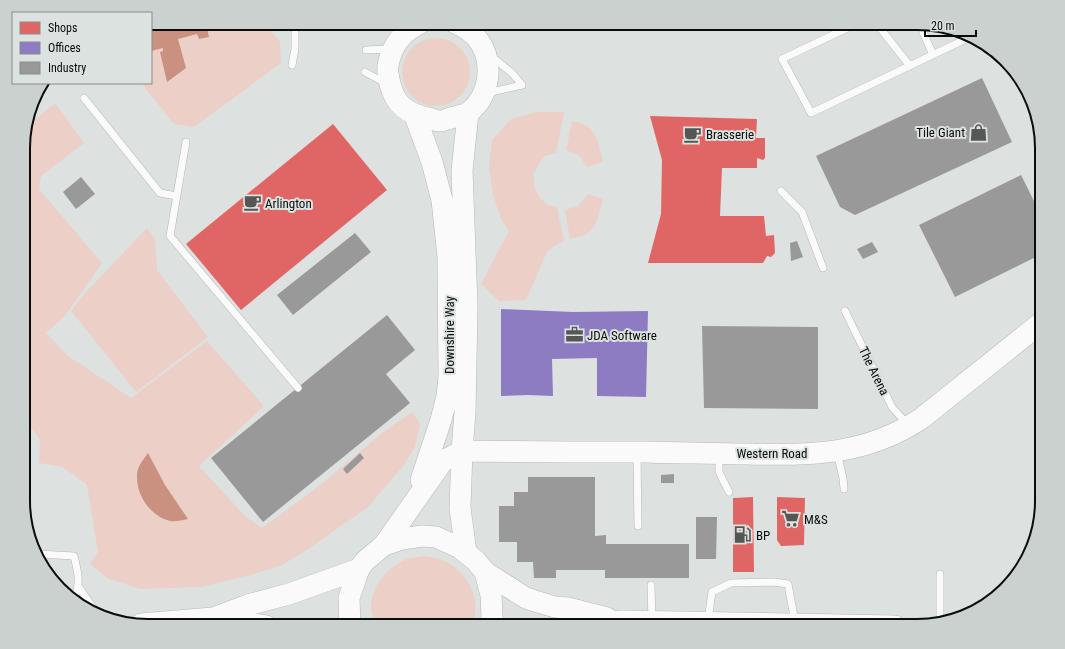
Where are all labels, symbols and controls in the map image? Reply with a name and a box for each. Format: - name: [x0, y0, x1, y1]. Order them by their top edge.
- legend: [12, 12, 152, 84]
- scale bar: [925, 12, 976, 38]
- text: 20 m: [931, 19, 955, 33]
- text: Shops: [48, 21, 77, 35]
- text: Offices: [48, 41, 81, 55]
- text: Industry: [48, 61, 86, 75]
- shop icon: Tile Giant: [968, 122, 988, 142]
- cafe icon: Brasserie: [683, 124, 703, 144]
- place label: Tile Giant: [916, 125, 965, 140]
- place label: Brasserie: [706, 127, 754, 142]
- cafe icon: Arlington: [242, 193, 262, 213]
- place label: Arlington: [265, 196, 312, 211]
- street label: Downshire Way: [442, 295, 457, 374]
- office icon: JDA Software: [564, 325, 584, 345]
- place label: JDA Software: [587, 328, 657, 343]
- street label: The Arena: [856, 344, 892, 398]
- street label: Western Road: [736, 446, 808, 461]
- supermarket icon: M&S: [781, 509, 801, 529]
- place label: M&S: [804, 512, 828, 527]
- fuel station icon: BP: [733, 525, 753, 545]
- place label: BP: [756, 528, 770, 543]

